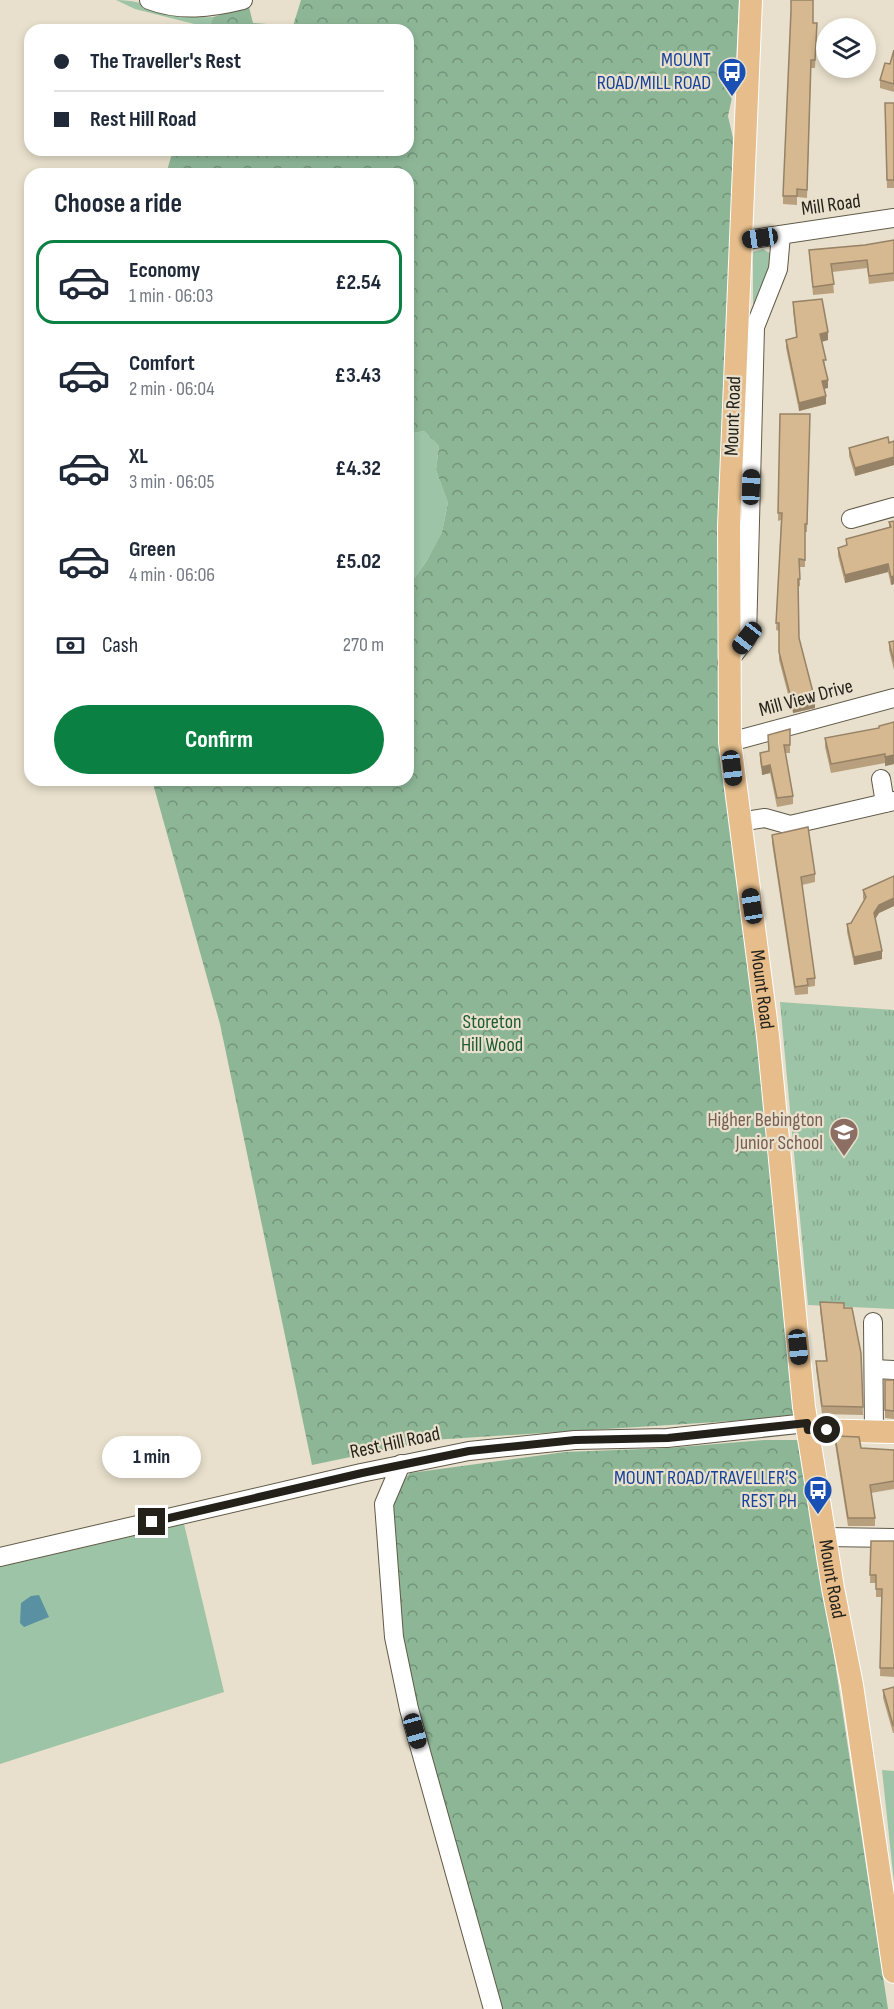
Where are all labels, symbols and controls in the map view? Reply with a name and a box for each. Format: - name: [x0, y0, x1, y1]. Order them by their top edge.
- map controls: [816, 18, 876, 78]
- button: layers: [816, 18, 876, 78]
- text: The Traveller's Rest: [90, 48, 241, 75]
- place label: MOUNT ROAD/MILL ROAD: [597, 48, 711, 95]
- bus stop icon: MOUNT ROAD/MILL ROAD: [716, 56, 748, 98]
- text: Rest Hill Road: [90, 106, 196, 133]
- text: Choose a ride: [54, 188, 182, 220]
- street label: Mill Road: [800, 189, 862, 221]
- car: [741, 227, 779, 249]
- icon: car: [57, 255, 111, 309]
- text: Economy: [129, 257, 200, 284]
- text: £2.54: [335, 269, 381, 296]
- text: 1 min · 06:03: [129, 284, 213, 308]
- icon: car: [57, 348, 111, 402]
- text: Comfort: [129, 350, 195, 377]
- text: £3.43: [335, 362, 381, 389]
- street label: Mount Road: [720, 376, 746, 456]
- text: 2 min · 06:04: [129, 377, 215, 401]
- icon: car: [57, 441, 111, 495]
- text: XL: [129, 443, 148, 470]
- text: £4.32: [335, 455, 381, 482]
- car: [741, 469, 761, 505]
- text: 3 min · 06:05: [129, 470, 214, 494]
- icon: car: [57, 534, 111, 588]
- text: Green: [129, 536, 176, 563]
- text: £5.02: [336, 548, 381, 575]
- text: 4 min · 06:06: [129, 563, 215, 587]
- car: [729, 618, 765, 658]
- icon: cash: [54, 629, 87, 662]
- text: Cash: [102, 632, 138, 659]
- text: 270 m: [343, 633, 384, 657]
- street label: Mill View Drive: [756, 674, 856, 722]
- button: Confirm: [54, 705, 384, 774]
- car: [721, 749, 743, 787]
- car: [740, 887, 764, 925]
- street label: Mount Road: [745, 948, 779, 1031]
- park label: Storeton Hill Wood: [461, 1010, 523, 1057]
- place label: Higher Bebington Junior School: [707, 1108, 823, 1155]
- school or university icon: Higher Bebington Junior School: [828, 1116, 860, 1158]
- car: [787, 1328, 809, 1366]
- route start: [813, 1416, 840, 1443]
- street label: Rest Hill Road: [348, 1422, 442, 1464]
- callout: 1 min: [102, 1435, 201, 1477]
- text: 1 min: [133, 1445, 170, 1469]
- place label: MOUNT ROAD/TRAVELLER'S REST PH: [614, 1466, 797, 1513]
- bus stop icon: MOUNT ROAD/TRAVELLER'S REST PH: [802, 1474, 834, 1516]
- route end: [138, 1508, 165, 1535]
- street label: Mount Road: [813, 1538, 851, 1621]
- car: [401, 1711, 429, 1751]

